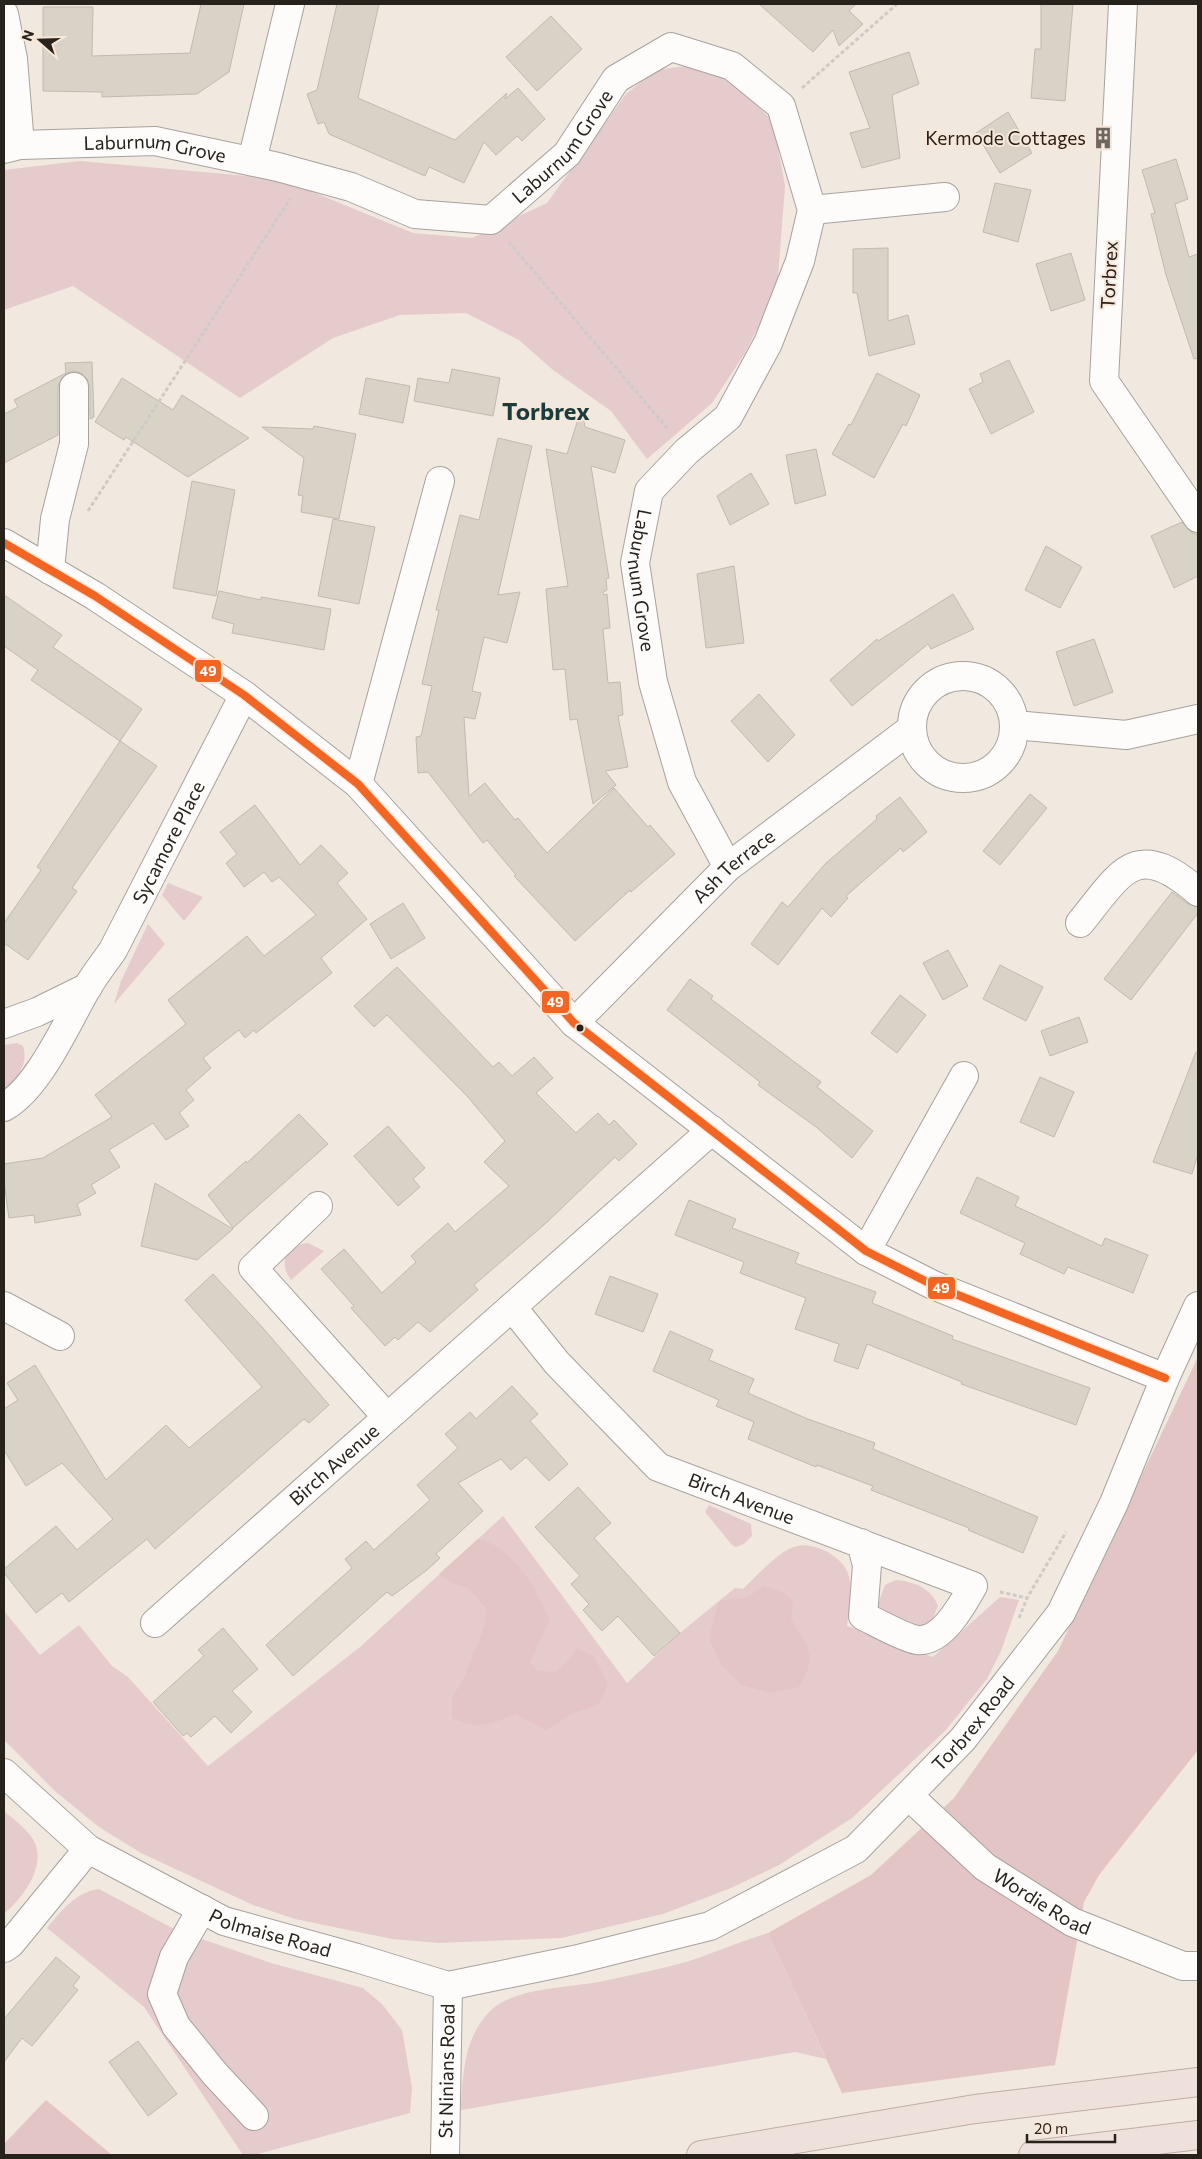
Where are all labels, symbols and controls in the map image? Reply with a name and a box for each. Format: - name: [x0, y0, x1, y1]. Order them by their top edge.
- north arrow: [15, 15, 65, 65]
- text: N: [18, 28, 37, 43]
- street label: Laburnum Grove: [507, 85, 617, 208]
- building icon: Kermode Cottages: [1090, 125, 1116, 151]
- place label: Kermode Cottages: [925, 126, 1086, 149]
- street label: Laburnum Grove: [83, 129, 228, 167]
- street label: Torbrex: [1095, 240, 1122, 310]
- district label: Torbrex: [502, 396, 590, 425]
- street label: Laburnum Grove: [624, 508, 660, 653]
- line badge: 49: [194, 659, 222, 683]
- text: 49: [199, 662, 217, 679]
- street label: Sycamore Place: [127, 777, 209, 907]
- street label: Ash Terrace: [687, 824, 779, 907]
- line badge: 49: [541, 990, 570, 1014]
- text: 49: [546, 993, 564, 1010]
- unlabelled marker: [575, 1023, 585, 1033]
- line badge: 49: [927, 1276, 956, 1300]
- text: 49: [932, 1279, 950, 1296]
- street label: Birch Avenue: [284, 1419, 383, 1510]
- street label: Birch Avenue: [685, 1468, 798, 1529]
- street label: Torbrex Road: [927, 1671, 1019, 1775]
- street label: Wordie Road: [989, 1863, 1094, 1939]
- street label: Polmaise Road: [205, 1903, 334, 1961]
- street label: St Ninians Road: [433, 2003, 459, 2139]
- scale bar: [1027, 2112, 1114, 2144]
- text: 20 m: [1034, 2119, 1068, 2137]

